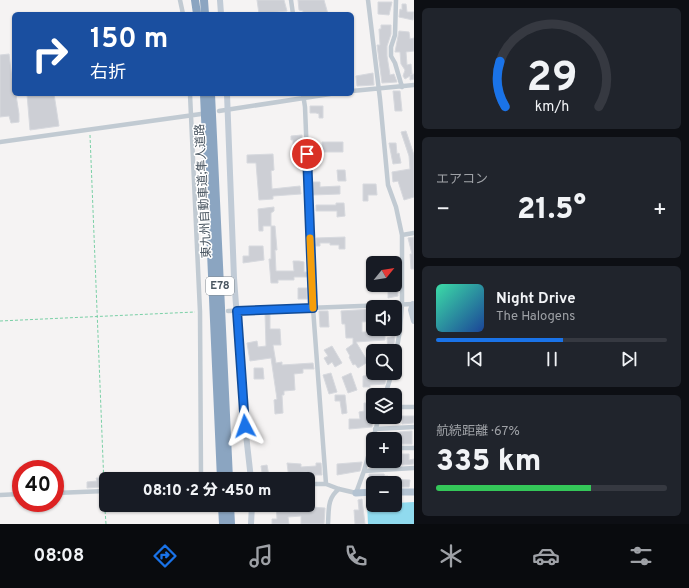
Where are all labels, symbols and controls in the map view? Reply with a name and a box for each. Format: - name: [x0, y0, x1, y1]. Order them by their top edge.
- text: 150 m: [90, 22, 168, 58]
- icon: right: [24, 28, 76, 80]
- text: 29: [526, 52, 577, 105]
- text: 右折: [90, 62, 126, 85]
- text: km/h: [534, 97, 569, 115]
- street label: 東九州自動車道;隼人道路: [192, 123, 216, 259]
- pin: [290, 137, 324, 171]
- icon: arrive: [296, 143, 318, 165]
- text: エアコン: [436, 172, 488, 188]
- text: 21.5°: [517, 192, 586, 229]
- text: −: [436, 197, 450, 224]
- text: +: [653, 197, 667, 224]
- north arrow: [366, 256, 402, 292]
- map controls: [366, 256, 402, 512]
- road number: E78: [206, 277, 234, 295]
- text: Night Drive: [496, 290, 576, 309]
- button: sound: [366, 300, 402, 336]
- text: The Halogens: [496, 309, 575, 325]
- button: search: [366, 344, 402, 380]
- icon: previous: [464, 348, 486, 370]
- icon: pause: [541, 348, 563, 370]
- icon: next: [618, 348, 640, 370]
- button: layers: [366, 388, 402, 424]
- position arrow: [224, 405, 266, 447]
- text: 航続距離 · 67%: [436, 424, 520, 440]
- button: +: [366, 432, 402, 468]
- text: 335 km: [436, 444, 541, 481]
- speed limit sign: 40: [12, 460, 64, 512]
- button: −: [366, 476, 402, 512]
- text: 08:10 · 2 分 · 450 m: [143, 482, 271, 501]
- icon: directions: [151, 542, 179, 570]
- icon: music: [247, 542, 275, 570]
- icon: phone: [342, 542, 370, 570]
- icon: climate: [437, 542, 465, 570]
- icon: car: [532, 542, 560, 570]
- icon: filters: [627, 542, 655, 570]
- text: 08:08: [34, 545, 84, 568]

